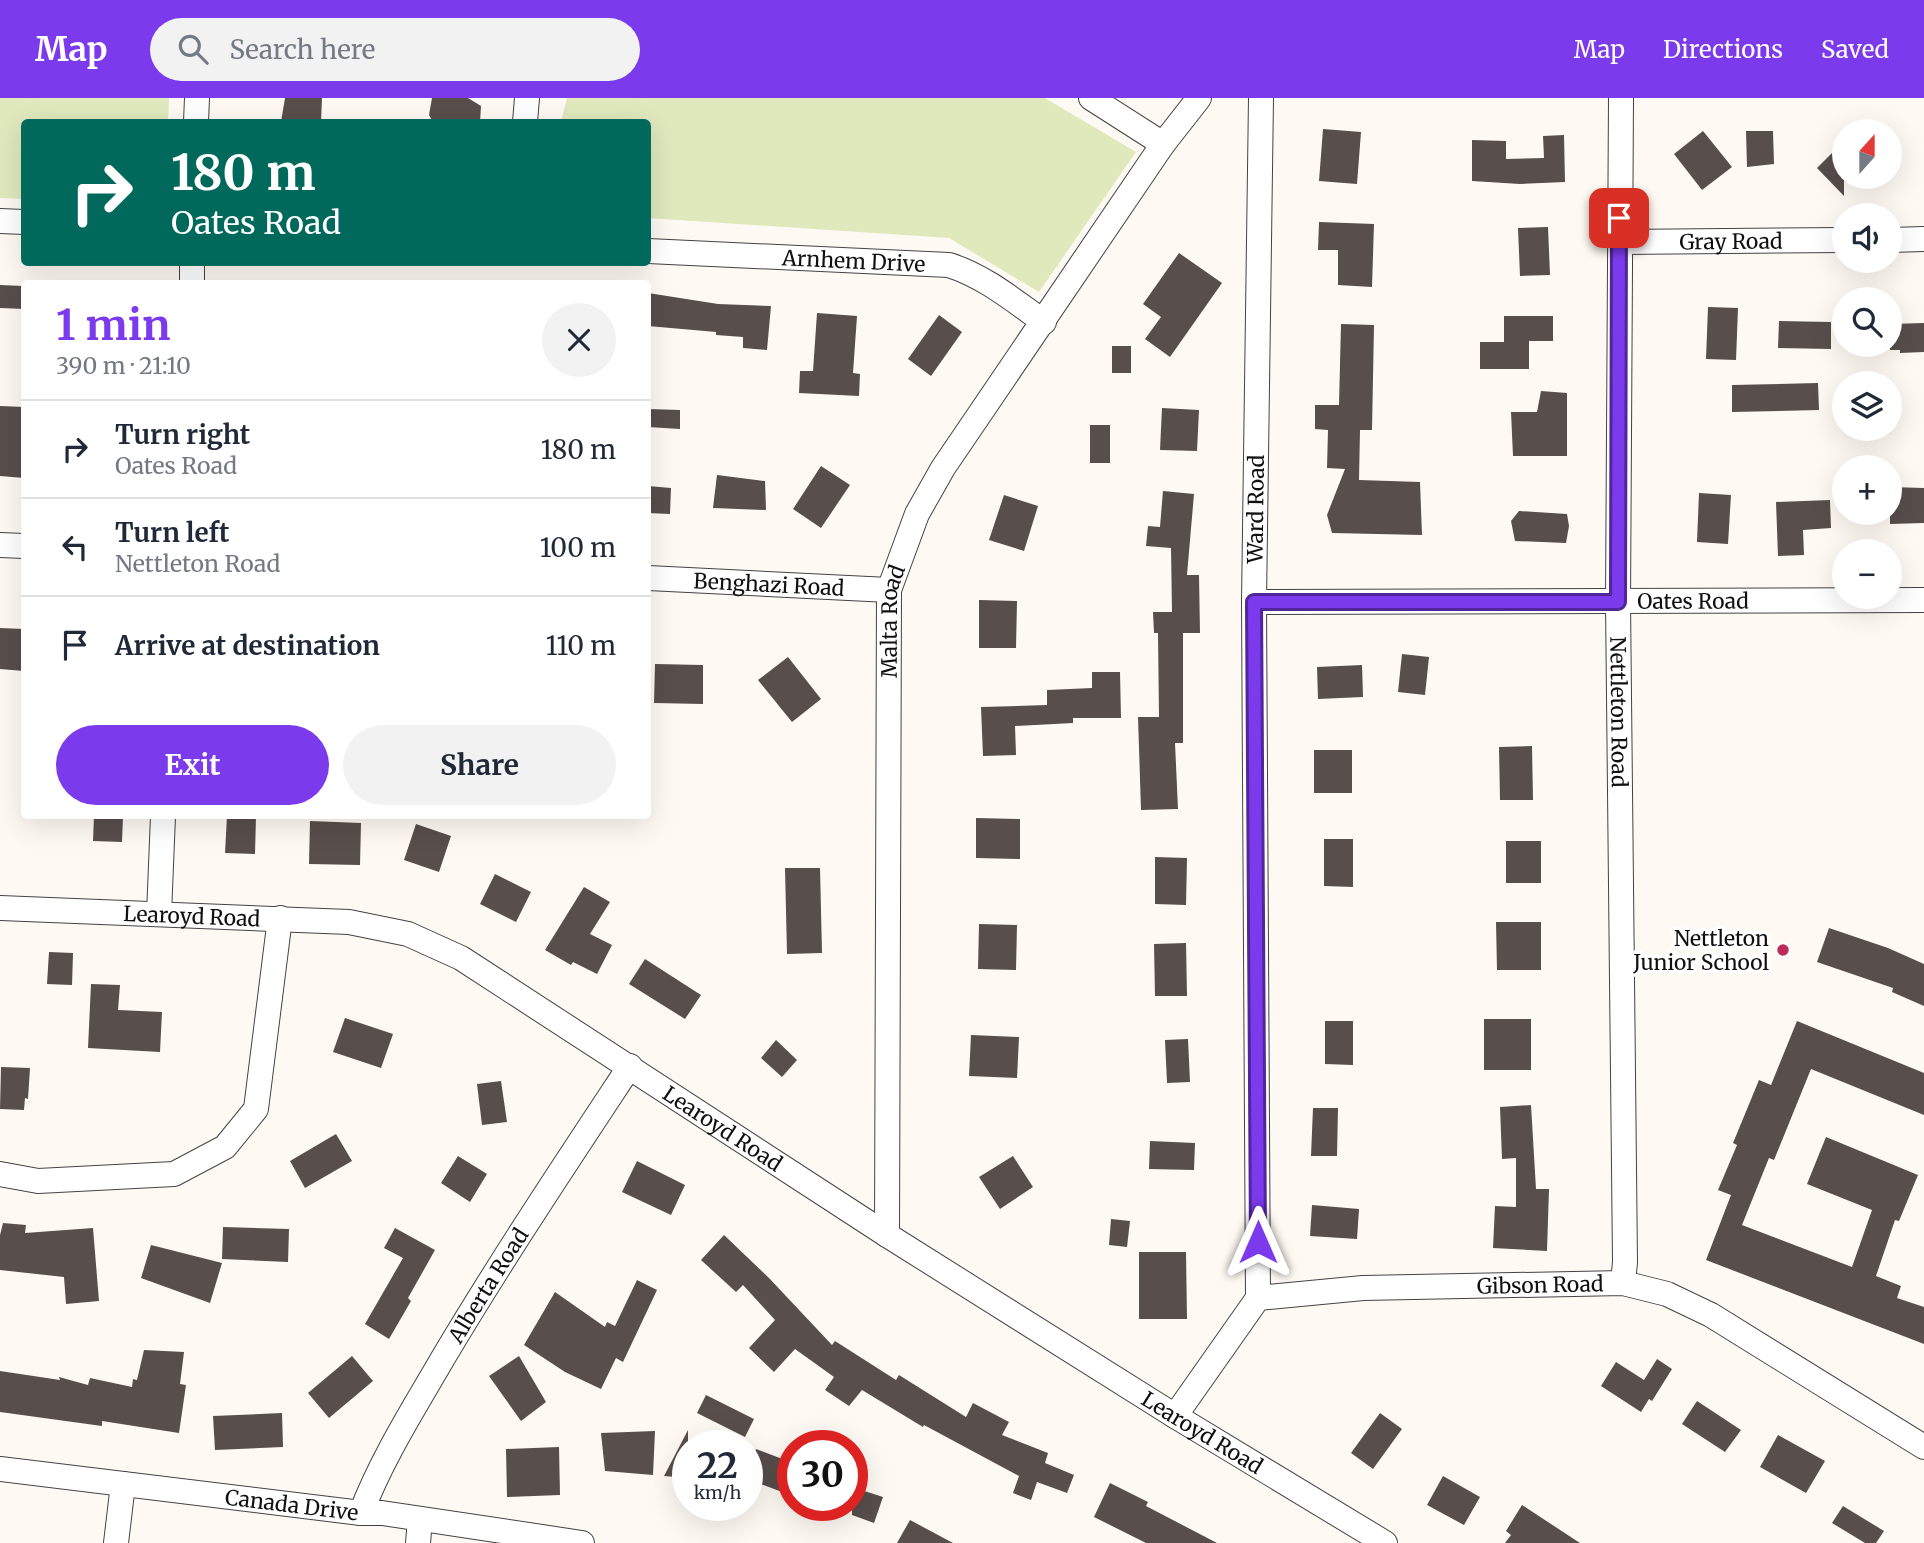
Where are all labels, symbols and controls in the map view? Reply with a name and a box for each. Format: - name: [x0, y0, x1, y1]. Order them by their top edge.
- search box: [150, 18, 640, 81]
- text: Map: [35, 29, 108, 70]
- icon: search: [174, 30, 212, 68]
- text: Search here: [230, 33, 375, 66]
- text: Map: [1574, 34, 1625, 65]
- text: Directions: [1663, 34, 1783, 65]
- text: Saved: [1821, 34, 1889, 65]
- north arrow: [1832, 119, 1902, 189]
- map controls: [1832, 119, 1902, 609]
- text: 180 m: [171, 142, 316, 203]
- icon: right: [56, 147, 147, 238]
- pin: [1589, 188, 1649, 248]
- icon: arrive: [1600, 199, 1638, 237]
- text: Oates Road: [171, 203, 341, 243]
- button: sound: [1832, 203, 1902, 273]
- street label: Gray Road: [1679, 227, 1783, 255]
- street label: Arnhem Drive: [781, 244, 926, 277]
- button: search: [1832, 287, 1902, 357]
- text: 1 min: [56, 299, 170, 351]
- button: close: [542, 303, 616, 377]
- text: 390 m · 21:10: [56, 351, 191, 380]
- button: layers: [1832, 371, 1902, 441]
- text: Turn right: [115, 418, 250, 451]
- icon: right: [56, 430, 94, 468]
- text: 180 m: [541, 433, 616, 466]
- text: Oates Road: [115, 451, 237, 480]
- street label: Ward Road: [1241, 454, 1270, 565]
- button: +: [1832, 455, 1902, 525]
- text: Turn left: [115, 516, 229, 549]
- icon: left: [56, 528, 94, 566]
- text: 100 m: [540, 531, 616, 564]
- button: −: [1832, 539, 1902, 609]
- text: Nettleton Road: [115, 549, 280, 578]
- street label: Malta Road: [875, 561, 911, 678]
- street label: Benghazi Road: [693, 567, 845, 601]
- street label: Oates Road: [1637, 587, 1749, 614]
- icon: arrive: [56, 626, 94, 664]
- text: Arrive at destination: [115, 629, 380, 662]
- text: 110 m: [546, 629, 616, 662]
- street label: Nettleton Road: [1605, 636, 1633, 788]
- button: Exit: [56, 725, 329, 805]
- button: Share: [343, 725, 616, 805]
- street label: Learoyd Road: [123, 899, 261, 932]
- place label: Nettleton Junior School: [1632, 925, 1769, 976]
- marker: Nettleton Junior School: [1775, 942, 1791, 958]
- street label: Learoyd Road: [658, 1080, 788, 1177]
- position arrow: [1221, 1205, 1295, 1279]
- street label: Alberta Road: [441, 1222, 534, 1349]
- street label: Gibson Road: [1477, 1270, 1604, 1299]
- street label: Learoyd Road: [1137, 1385, 1268, 1480]
- speed limit sign: 30: [777, 1430, 868, 1521]
- text: 22: [697, 1444, 738, 1488]
- text: km/h: [694, 1481, 741, 1504]
- street label: Canada Drive: [224, 1483, 360, 1526]

